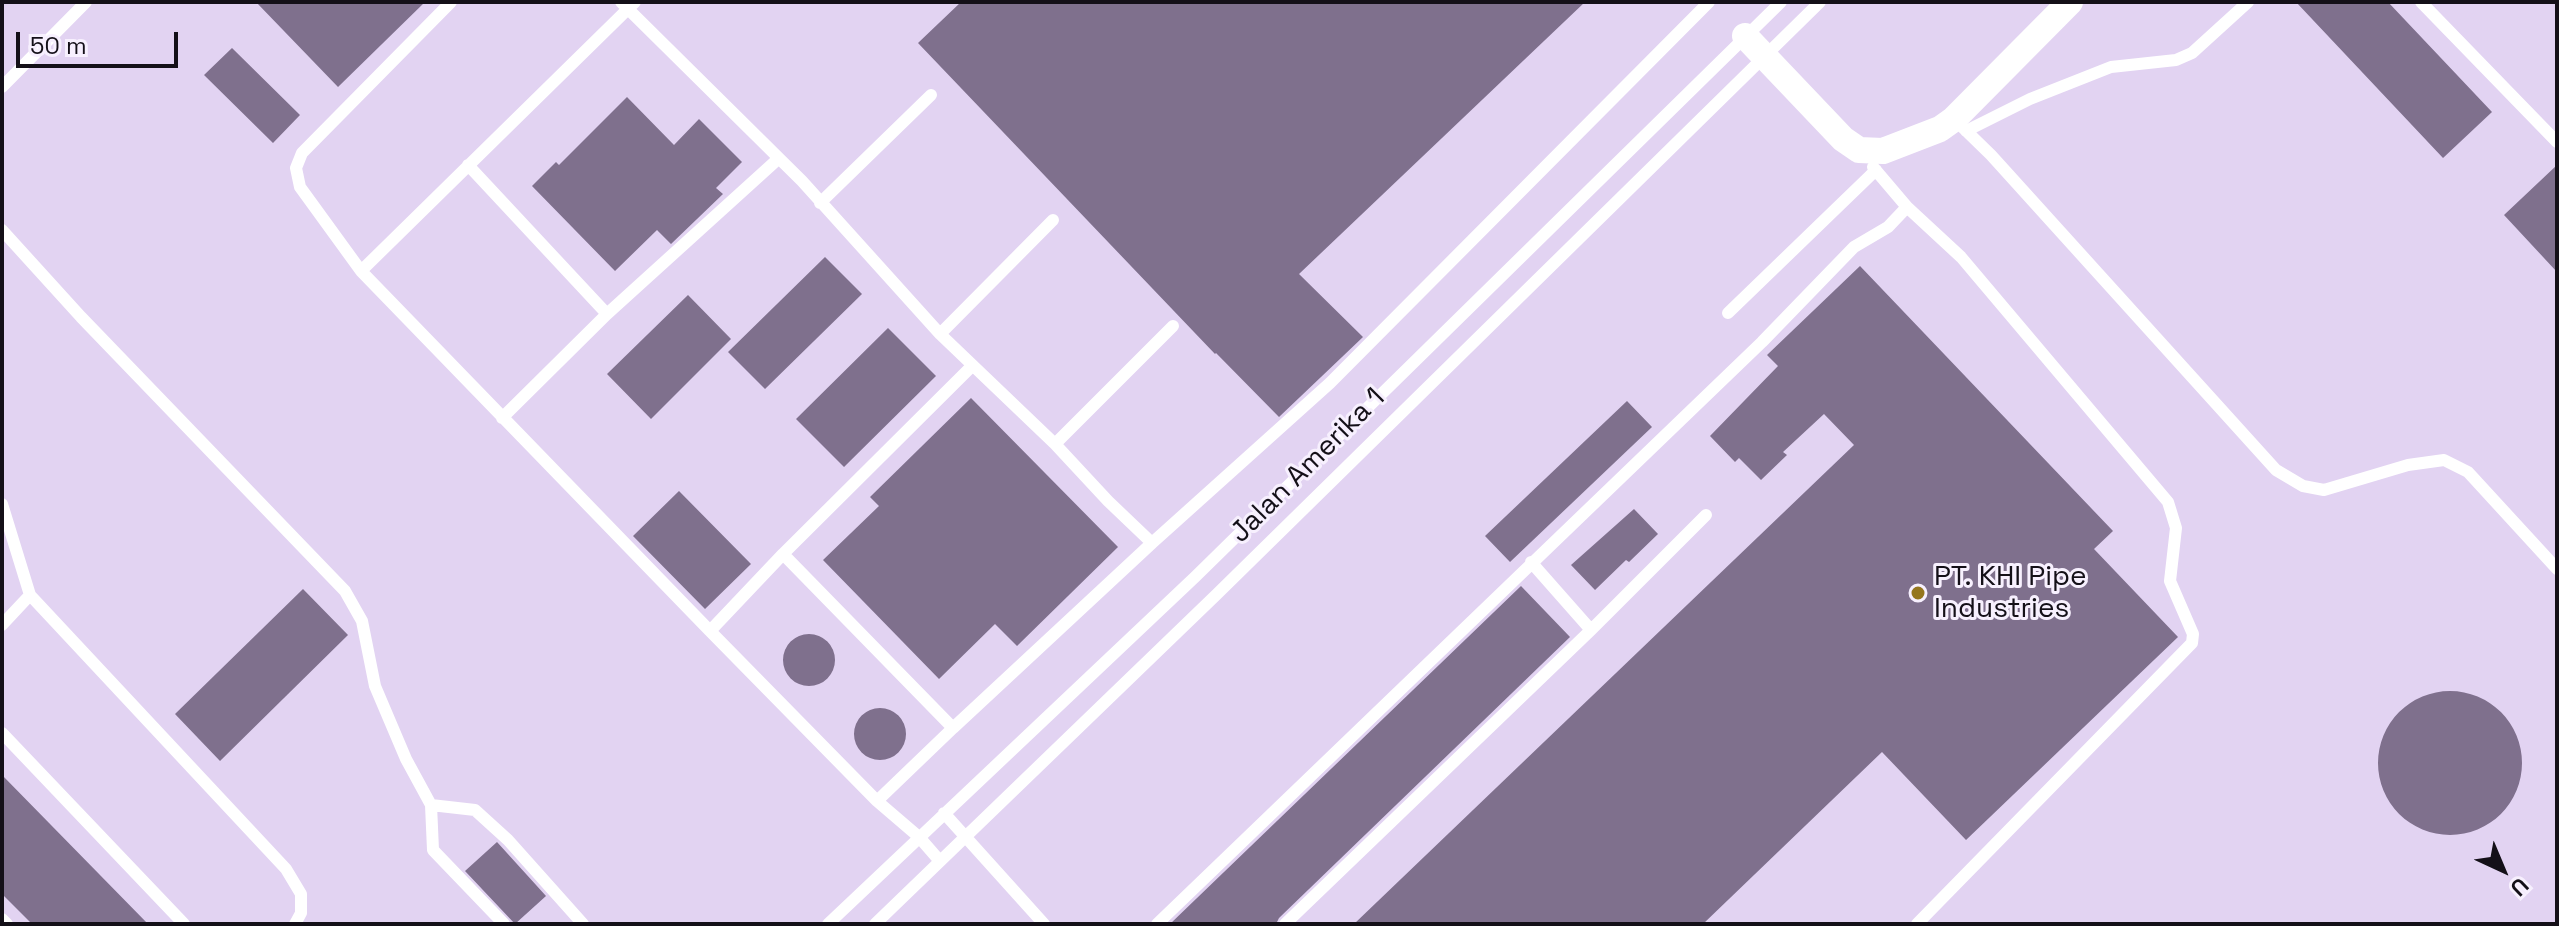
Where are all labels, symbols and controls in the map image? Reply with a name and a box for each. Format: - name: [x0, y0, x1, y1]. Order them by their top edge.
- scale bar: [20, 16, 182, 66]
- text: 50 m: [30, 30, 87, 61]
- street label: Jalan Amerika 1: [1224, 382, 1392, 550]
- place label: PT. KHI Pipe Industries: [1934, 560, 2087, 626]
- marker: PT. KHI Pipe Industries: [1909, 584, 1927, 602]
- north arrow: [2463, 830, 2543, 910]
- text: U: [2505, 872, 2535, 902]

